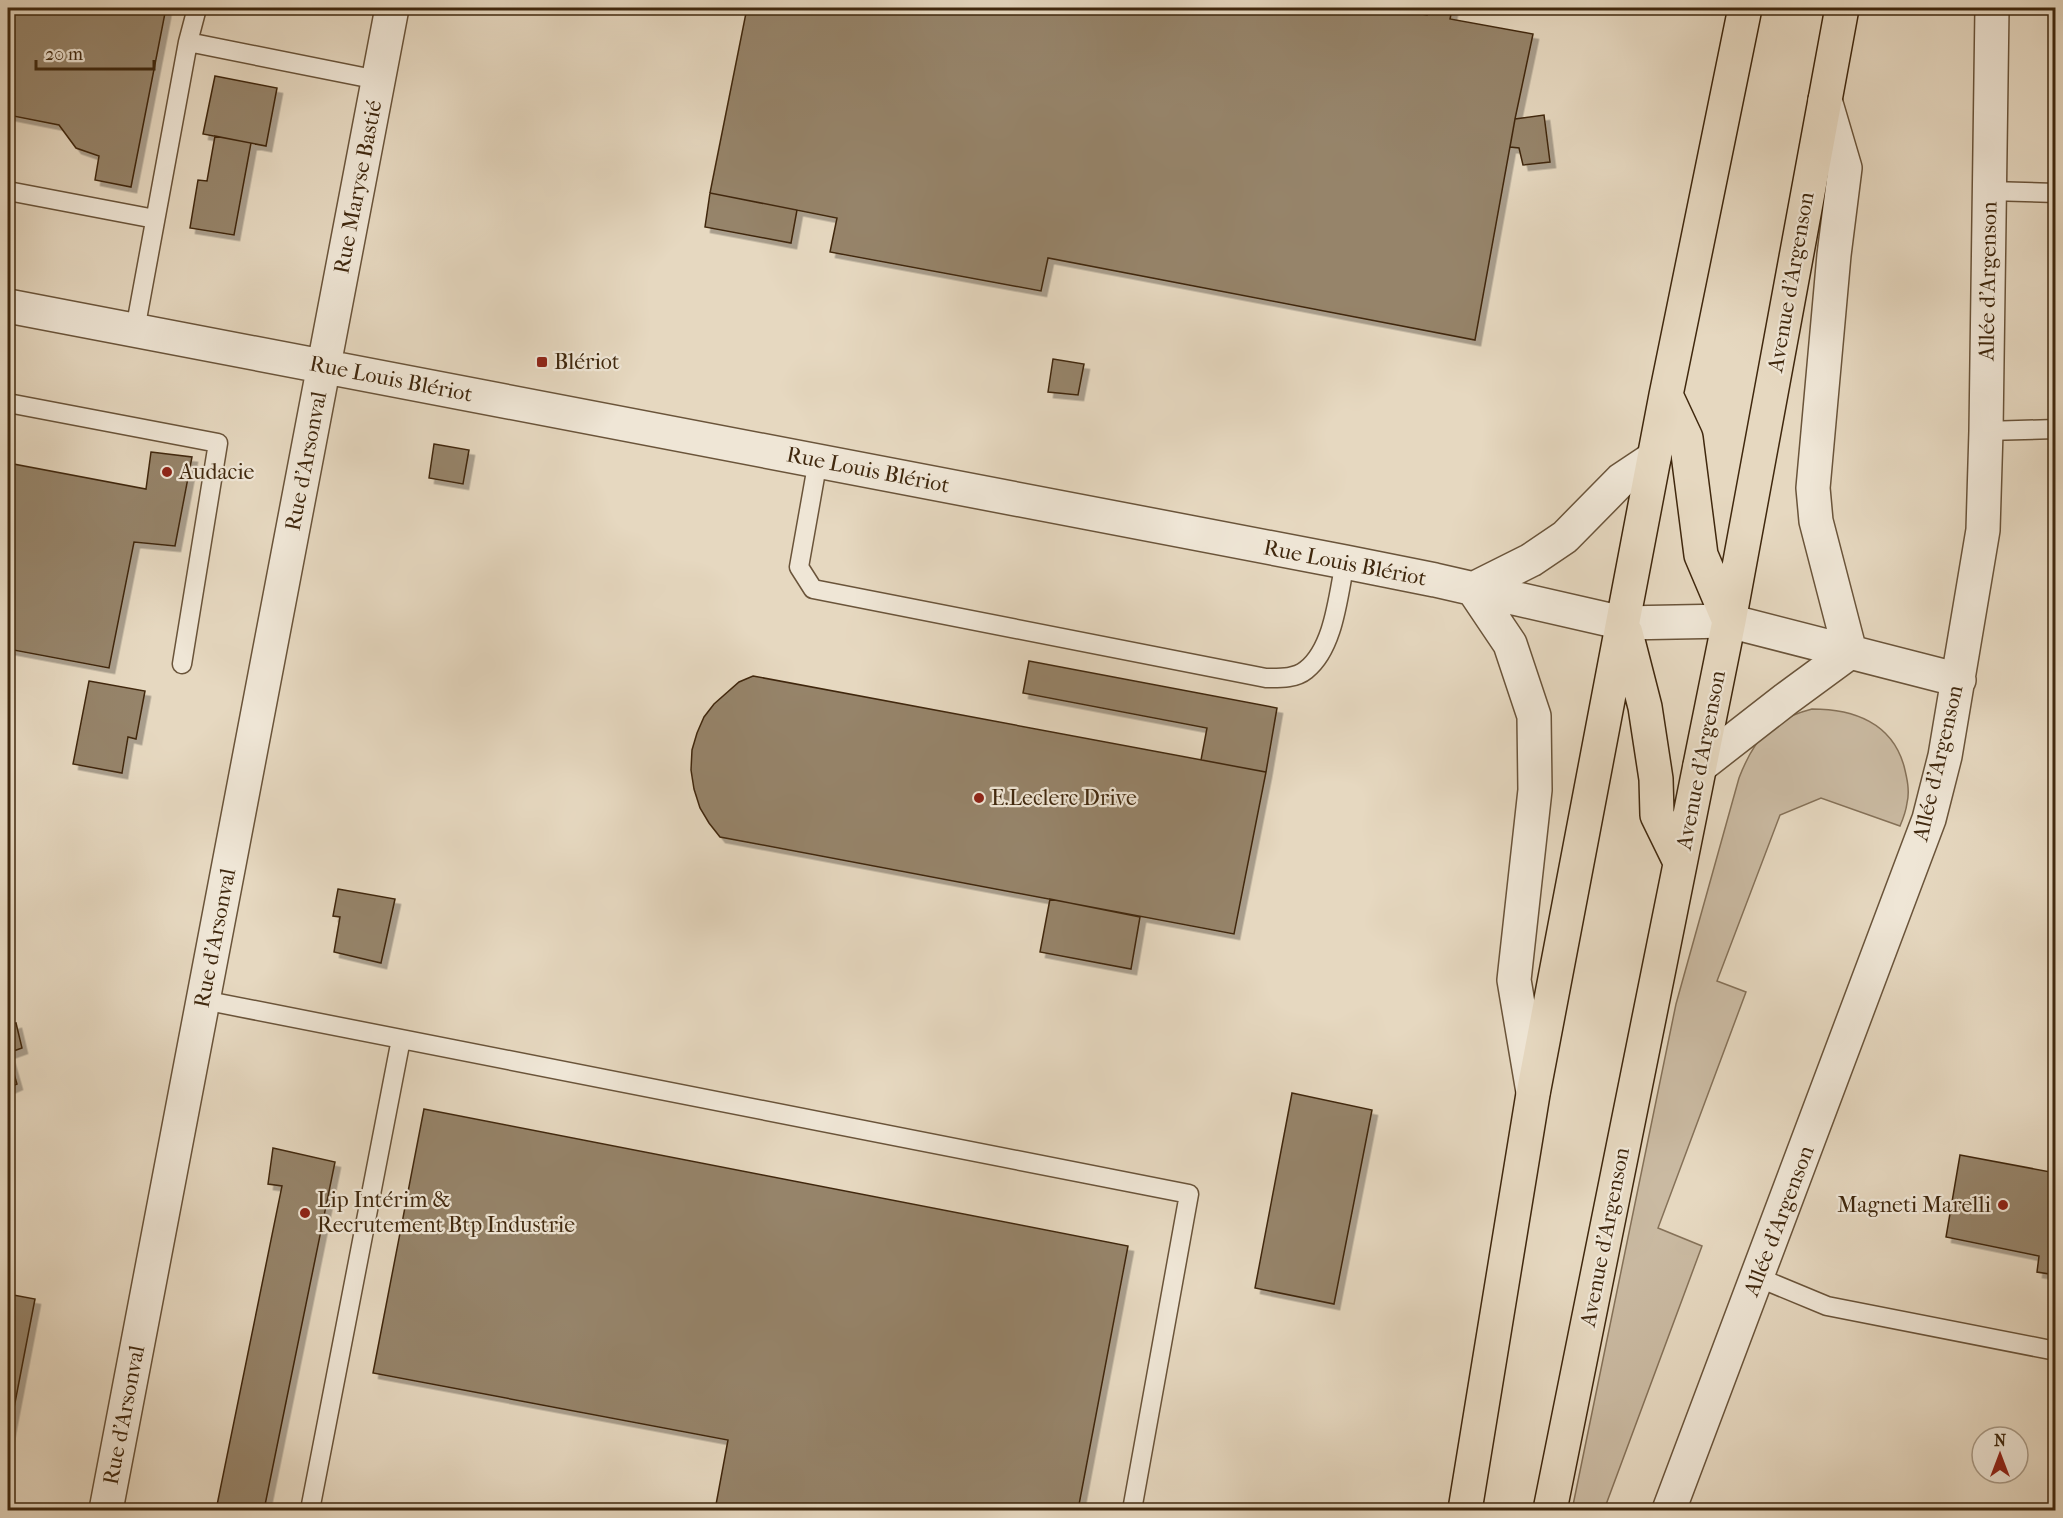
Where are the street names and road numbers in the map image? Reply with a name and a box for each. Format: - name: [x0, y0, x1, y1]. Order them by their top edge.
- street label: Rue Maryse Bastié: [328, 98, 388, 276]
- street label: Avenue d'Argenson: [1762, 190, 1820, 375]
- street label: Allée d’Argenson: [1974, 201, 2002, 362]
- street label: Rue Louis Blériot: [307, 350, 475, 408]
- street label: Rue d'Arsonval: [280, 389, 332, 533]
- street label: Rue Louis Blériot: [784, 441, 952, 499]
- street label: Rue Louis Blériot: [1261, 534, 1429, 592]
- street label: Avenue d'Argenson: [1671, 668, 1731, 853]
- street label: Allée d’Argenson: [1907, 682, 1969, 845]
- street label: Rue d'Arsonval: [189, 866, 241, 1010]
- street label: Allée d’Argenson: [1738, 1142, 1820, 1301]
- street label: Avenue d'Argenson: [1575, 1145, 1635, 1330]
- street label: Rue d'Arsonval: [98, 1343, 150, 1487]

